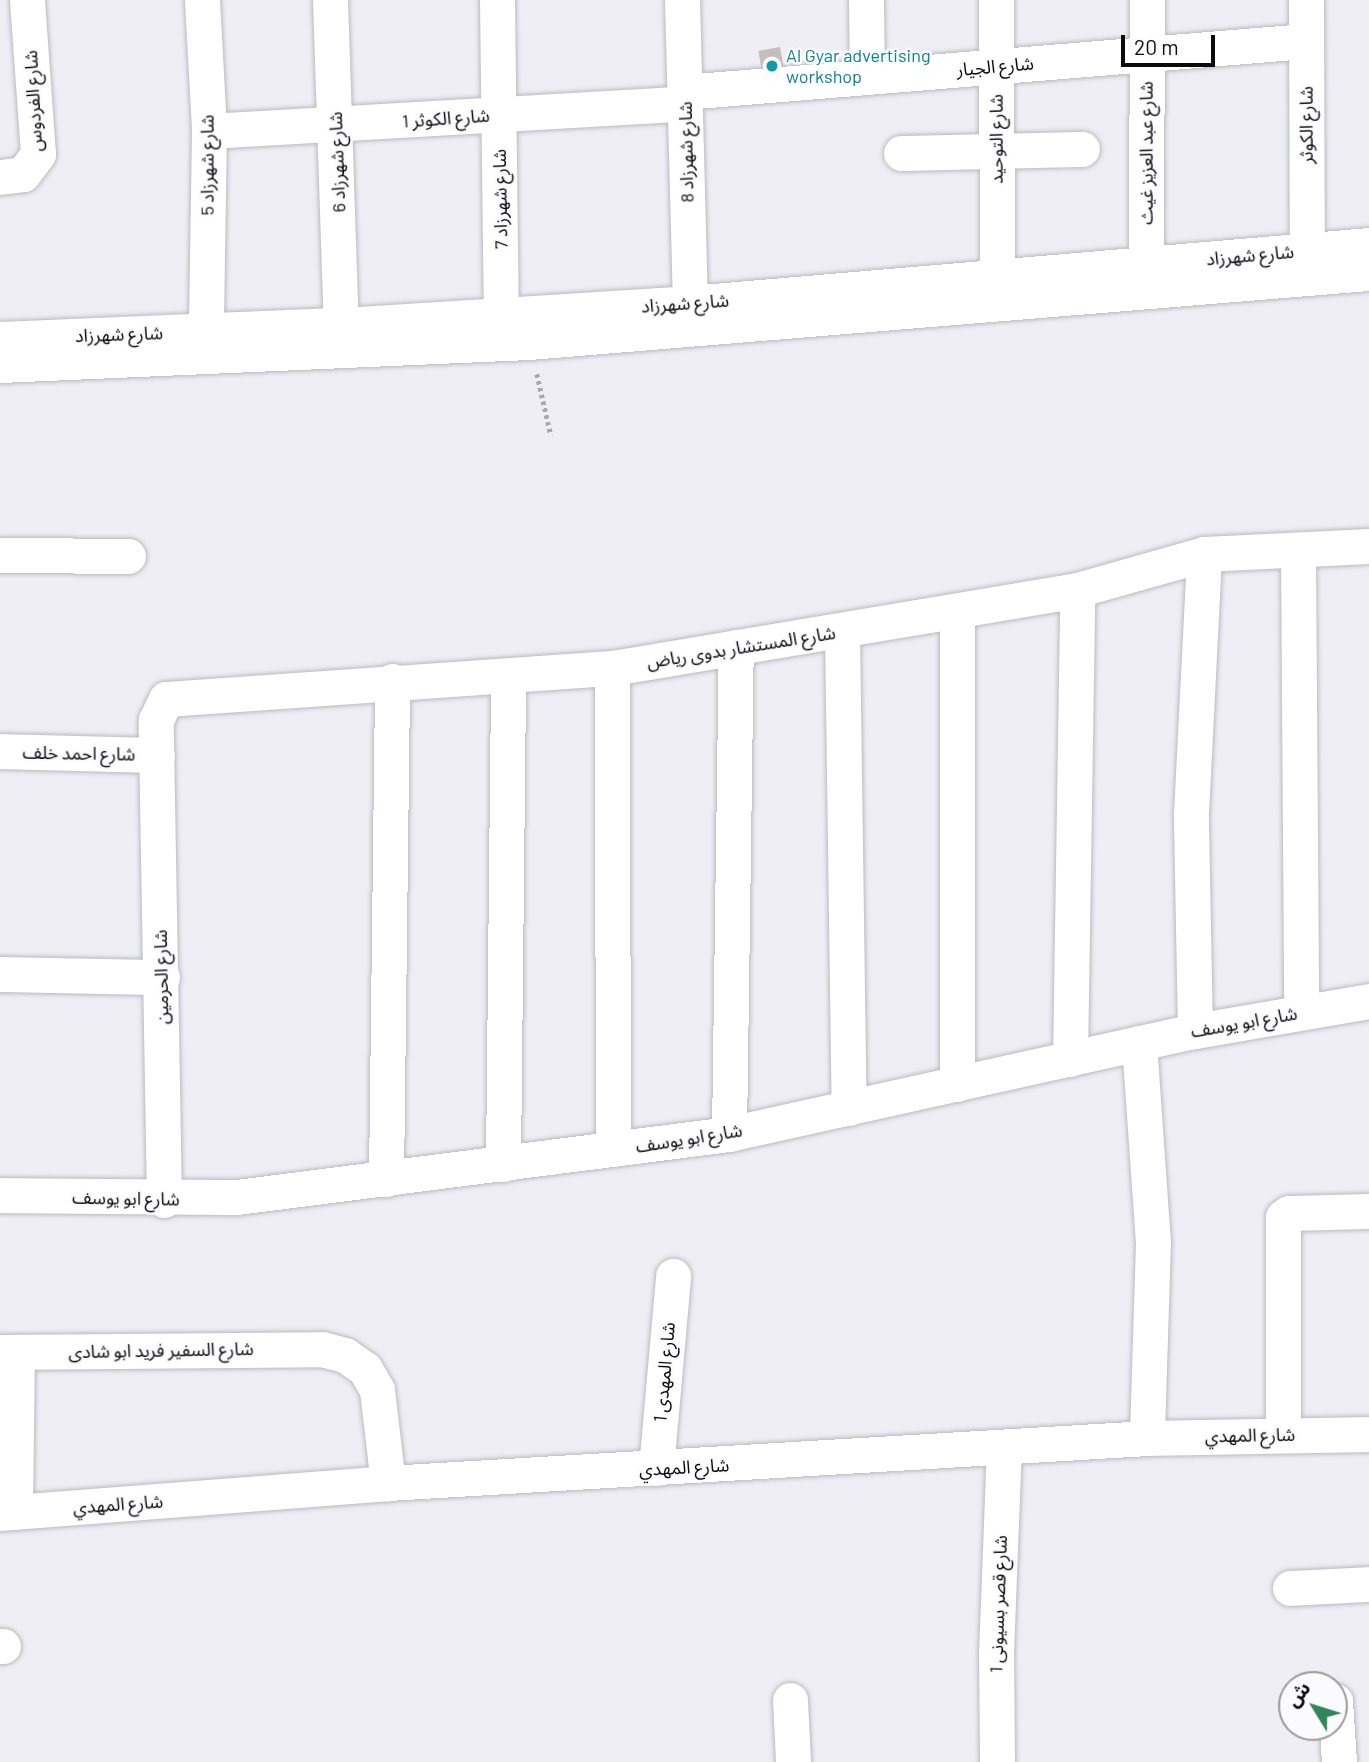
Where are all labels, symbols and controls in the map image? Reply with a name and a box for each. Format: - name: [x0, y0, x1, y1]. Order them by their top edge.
- scale bar: [1124, 21, 1218, 65]
- text: 20 m: [1134, 34, 1179, 59]
- place label: Al Gyar advertising workshop: [786, 45, 931, 88]
- street label: شارع الفردوس: [20, 50, 46, 152]
- street label: شارع الجيار: [955, 52, 1035, 80]
- marker: Al Gyar advertising workshop: [764, 58, 780, 74]
- street label: شارع عبد العزيز غيث: [1135, 81, 1157, 225]
- street label: شارع الكوثر: [1295, 86, 1317, 164]
- street label: شارع التوحيد: [985, 94, 1007, 184]
- street label: شارع شهرزاد 8: [674, 101, 698, 203]
- street label: شارع الكوثر 1: [402, 104, 490, 132]
- street label: شارع شهرزاد 6: [324, 111, 350, 213]
- street label: شارع شهرزاد 5: [196, 115, 218, 215]
- street label: شارع شهرزاد 7: [488, 149, 512, 249]
- street label: شارع شهرزاد: [1205, 240, 1295, 270]
- street label: شارع شهرزاد: [640, 289, 730, 317]
- street label: شارع شهرزاد: [75, 322, 163, 346]
- street label: شارع المستشار بدوى رياض: [645, 621, 837, 673]
- street label: شارع احمد خلف: [22, 741, 136, 765]
- street label: شارع الحرمين: [149, 929, 173, 1025]
- street label: شارع ابو يوسف: [1189, 1002, 1299, 1042]
- street label: شارع ابو يوسف: [634, 1119, 744, 1157]
- street label: شارع ابو يوسف: [72, 1186, 180, 1210]
- street label: شارع المهدى 1: [649, 1321, 679, 1423]
- street label: شارع السفير فريد ابو شادى: [68, 1338, 254, 1362]
- street label: شارع المهدي: [1205, 1423, 1295, 1447]
- street label: شارع المهدي: [638, 1454, 730, 1480]
- street label: شارع المهدي: [72, 1490, 164, 1518]
- street label: شارع قصر بسيونى 1: [985, 1535, 1011, 1673]
- north arrow: [1278, 1671, 1348, 1741]
- text: ش: [1281, 1677, 1315, 1711]

